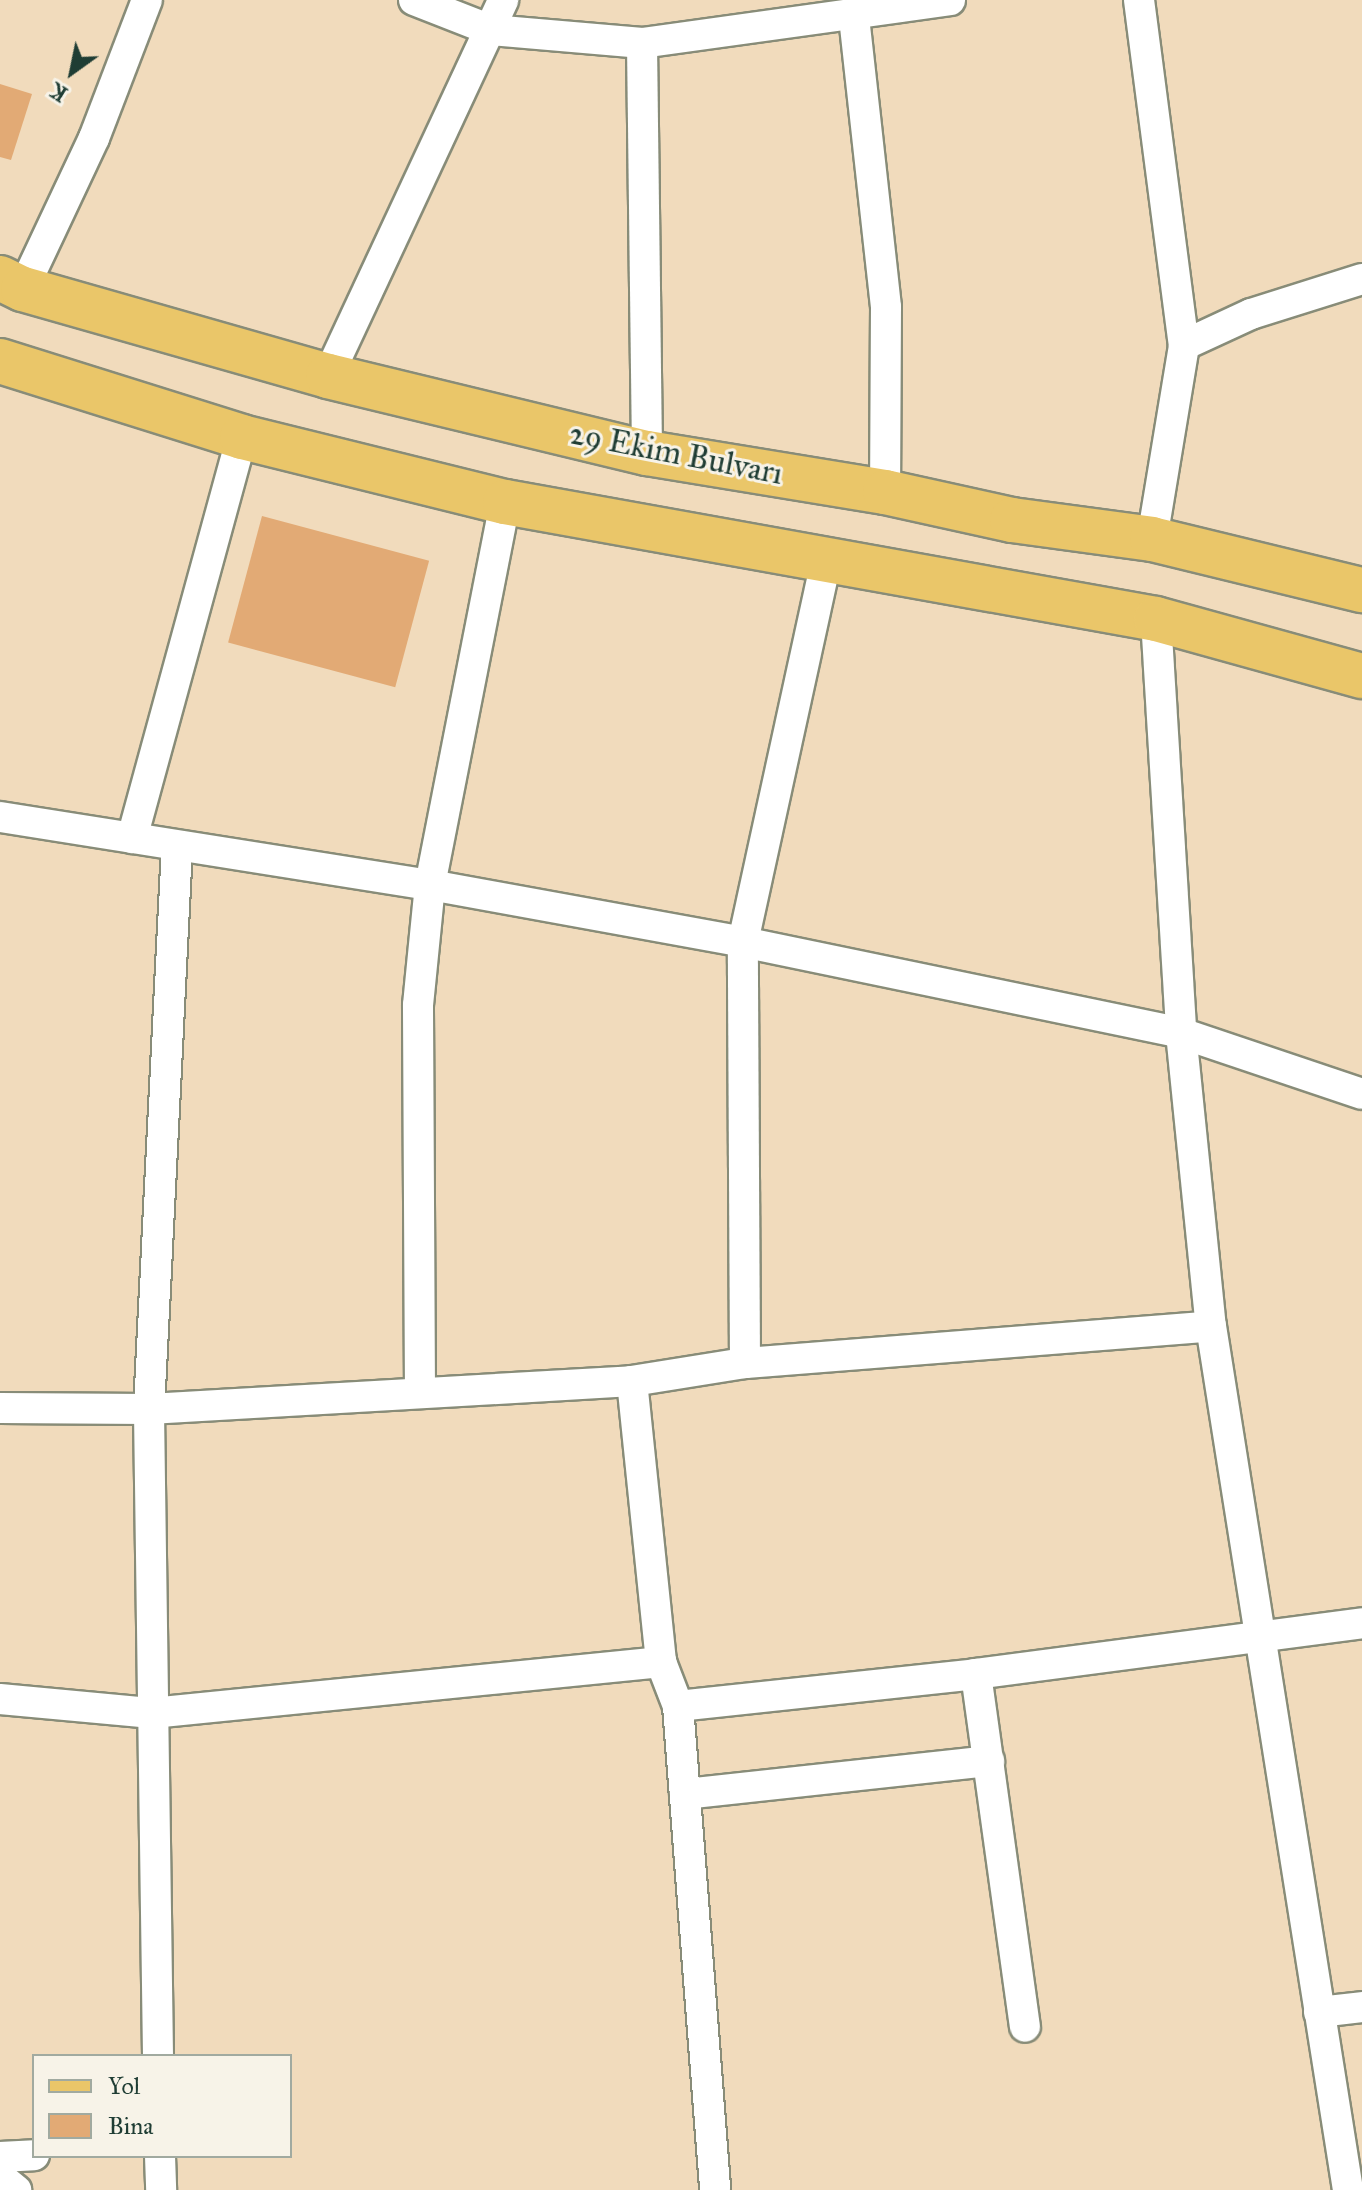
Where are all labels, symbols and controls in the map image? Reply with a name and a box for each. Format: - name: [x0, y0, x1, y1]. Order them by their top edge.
- north arrow: [32, 32, 112, 112]
- text: K: [45, 77, 73, 108]
- street label: 29 Ekim Bulvarı: [566, 415, 786, 493]
- legend: [32, 2054, 292, 2158]
- text: Yol: [108, 2071, 140, 2101]
- text: Bina: [108, 2111, 154, 2141]

